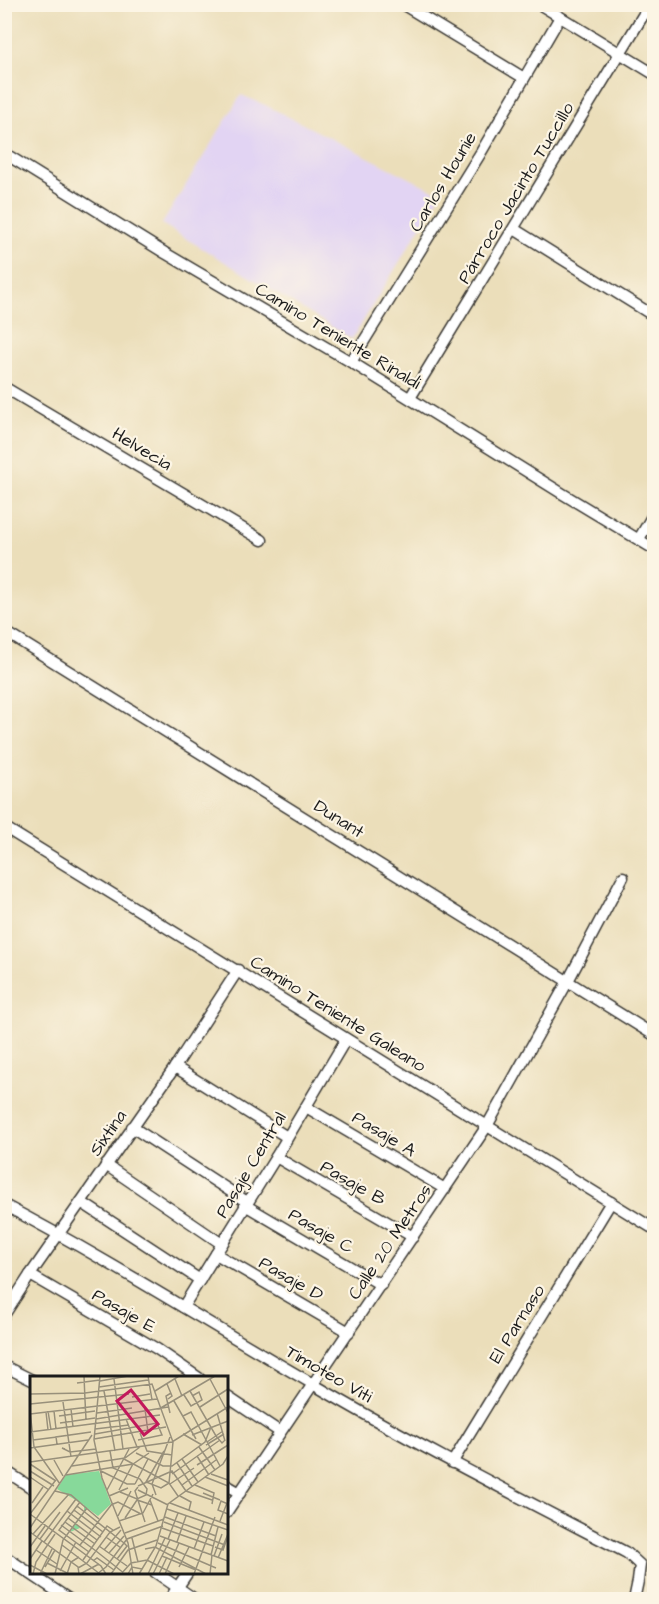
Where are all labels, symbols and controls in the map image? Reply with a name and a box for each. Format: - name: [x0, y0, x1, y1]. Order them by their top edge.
- street label: Párroco Jacinto Tuccillo: [452, 98, 580, 288]
- street label: Carlos Hounie: [403, 127, 483, 237]
- street label: Camino Teniente Rinaldi: [251, 277, 426, 396]
- street label: Helvecia: [107, 421, 177, 477]
- street label: Dunant: [309, 794, 370, 845]
- street label: Camino Teniente Galeano: [245, 950, 431, 1078]
- street label: Sixtina: [83, 1105, 133, 1161]
- street label: Pasaje A: [347, 1105, 421, 1163]
- street label: Pasaje Central: [209, 1107, 293, 1223]
- street label: Pasaje B: [316, 1154, 390, 1212]
- street label: Calle 20 Metros: [342, 1179, 438, 1305]
- street label: Pasaje C: [284, 1202, 359, 1260]
- street label: Pasaje D: [254, 1251, 328, 1308]
- street label: El Parnaso: [483, 1280, 551, 1368]
- street label: Pasaje E: [88, 1283, 161, 1339]
- street label: Timoteo Viti: [281, 1339, 377, 1409]
- inset map: [30, 1376, 228, 1574]

